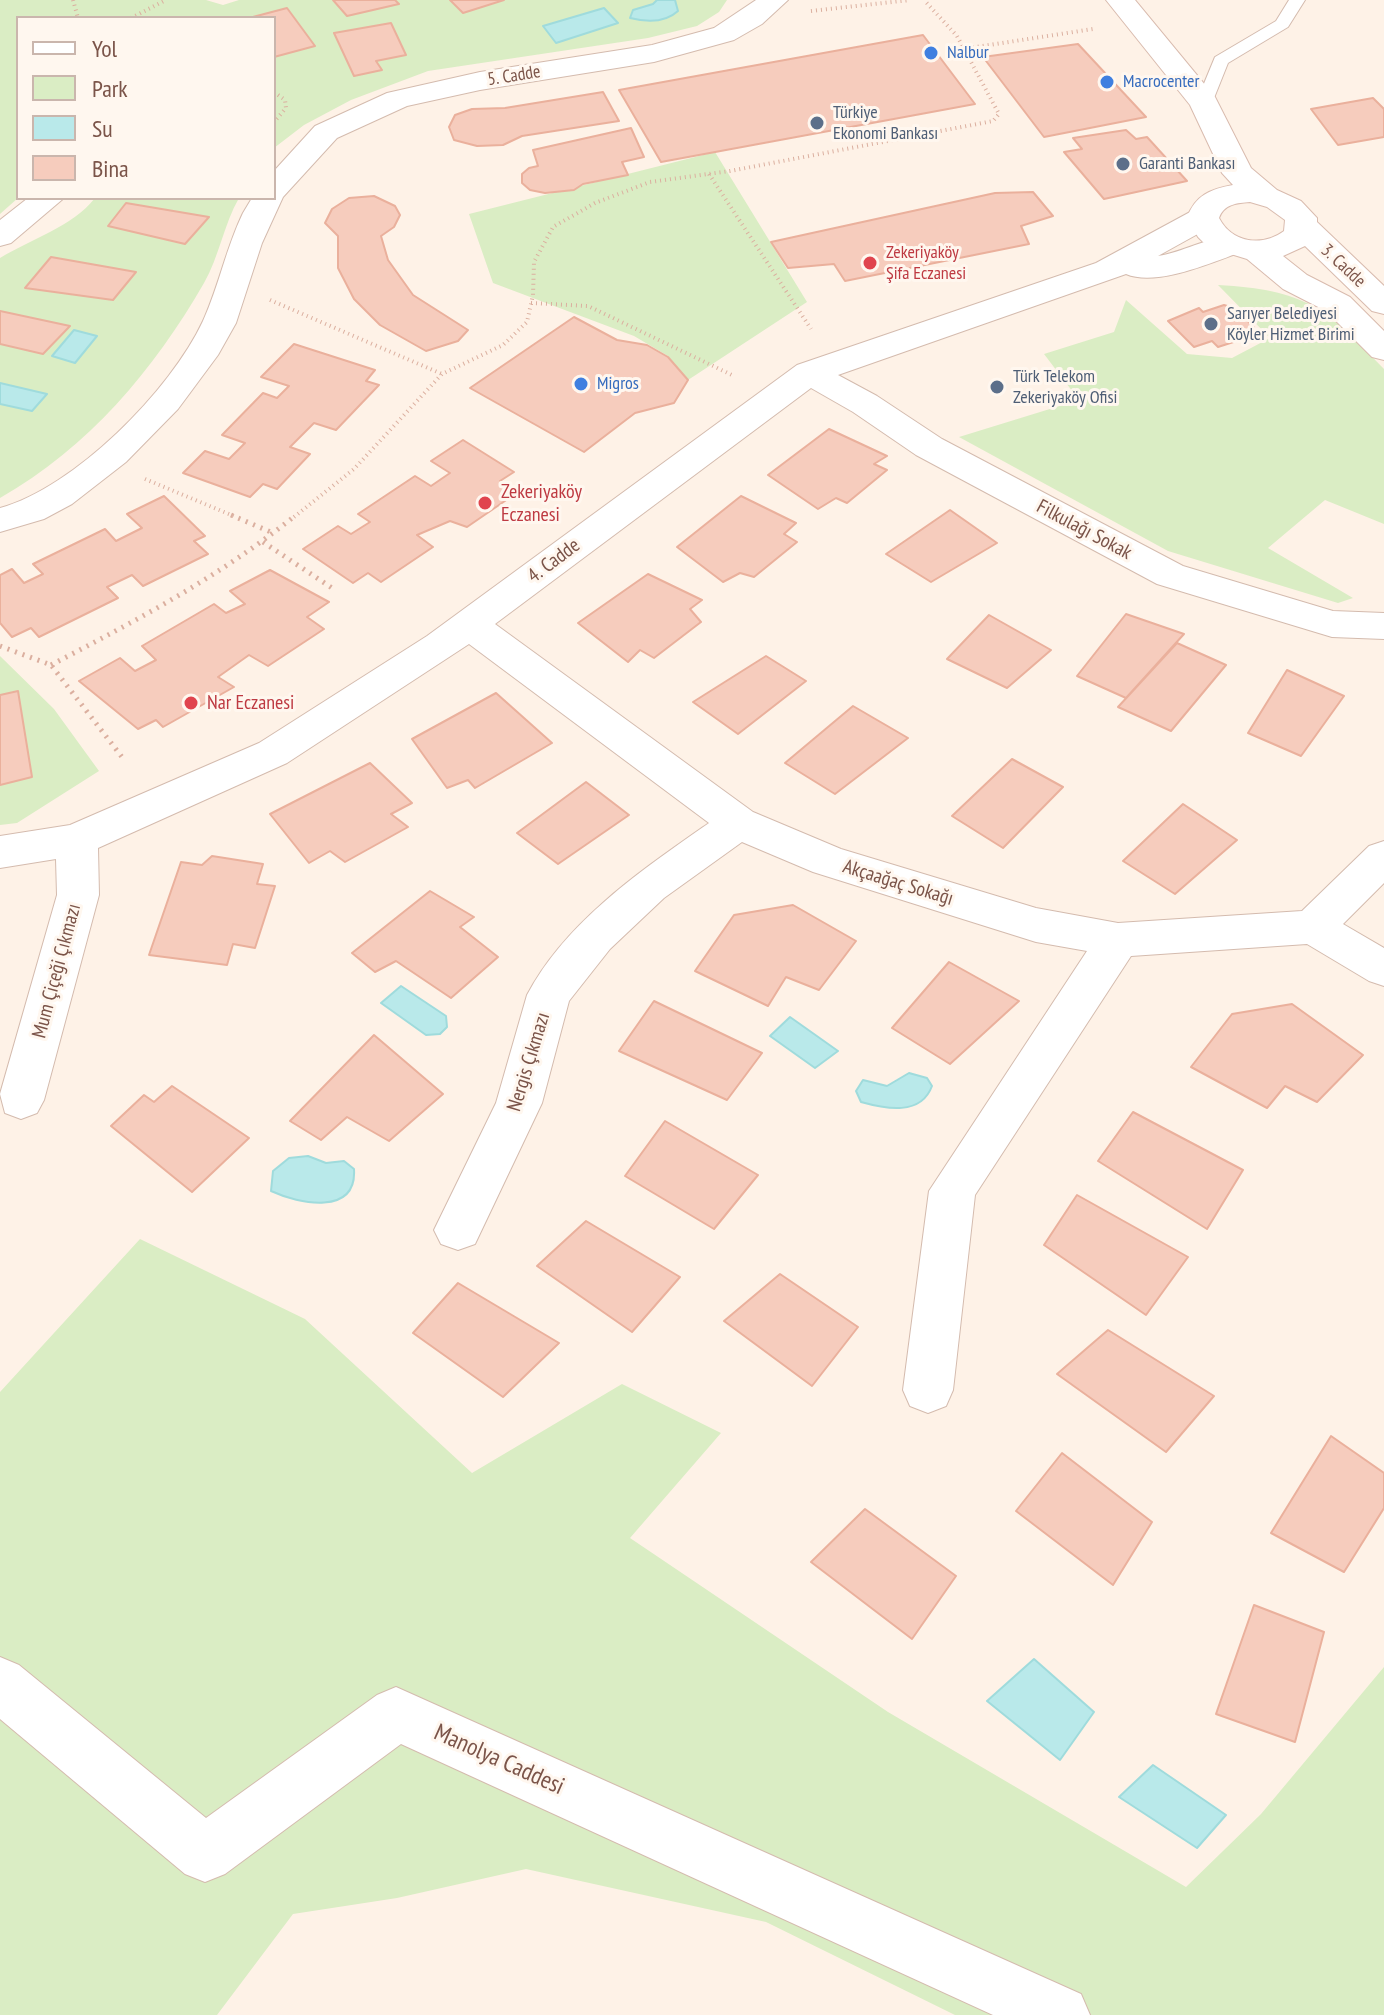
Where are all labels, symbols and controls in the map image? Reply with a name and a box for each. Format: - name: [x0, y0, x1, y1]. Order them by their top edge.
- legend: [16, 16, 276, 200]
- text: Yol: [92, 33, 117, 64]
- place label: Nalbur: [947, 42, 989, 64]
- marker: Nalbur: [922, 44, 940, 62]
- street label: 5. Cadde: [486, 61, 542, 91]
- place label: Macrocenter: [1123, 71, 1199, 93]
- text: Park: [92, 73, 128, 104]
- marker: Macrocenter: [1098, 73, 1116, 91]
- place label: Türkiye Ekonomi Bankası: [833, 102, 938, 144]
- text: Su: [92, 113, 113, 144]
- marker: Türkiye Ekonomi Bankası: [808, 114, 826, 132]
- text: Bina: [92, 153, 129, 184]
- place label: Garanti Bankası: [1139, 153, 1236, 175]
- marker: Garanti Bankası: [1114, 155, 1132, 173]
- street label: 3. Cadde: [1316, 240, 1370, 292]
- place label: Zekeriyaköy Şifa Eczanesi: [886, 242, 966, 284]
- marker: Zekeriyaköy Şifa Eczanesi: [861, 254, 879, 272]
- place label: Sarıyer Belediyesi Köyler Hizmet Birimi: [1227, 303, 1355, 346]
- marker: Sarıyer Belediyesi Köyler Hizmet Birimi: [1202, 315, 1220, 333]
- place label: Türk Telekom Zekeriyaköy Ofisi: [1013, 366, 1117, 408]
- place label: Migros: [597, 373, 639, 395]
- marker: Migros: [572, 375, 590, 393]
- marker: Türk Telekom Zekeriyaköy Ofisi: [988, 378, 1006, 396]
- place label: Zekeriyaköy Eczanesi: [501, 480, 582, 527]
- marker: Zekeriyaköy Eczanesi: [476, 494, 494, 512]
- street label: Filkulağı Sokak: [1032, 495, 1136, 565]
- street label: 4. Cadde: [523, 534, 585, 588]
- place label: Nar Eczanesi: [207, 691, 294, 715]
- marker: Nar Eczanesi: [182, 694, 200, 712]
- street label: Akçaağaç Sokağı: [840, 855, 956, 911]
- street label: Mum Çiçeği Çıkmazı: [28, 901, 86, 1041]
- street label: Nergis Çıkmazı: [503, 1010, 555, 1114]
- street label: Manolya Caddesi: [429, 1718, 569, 1802]

